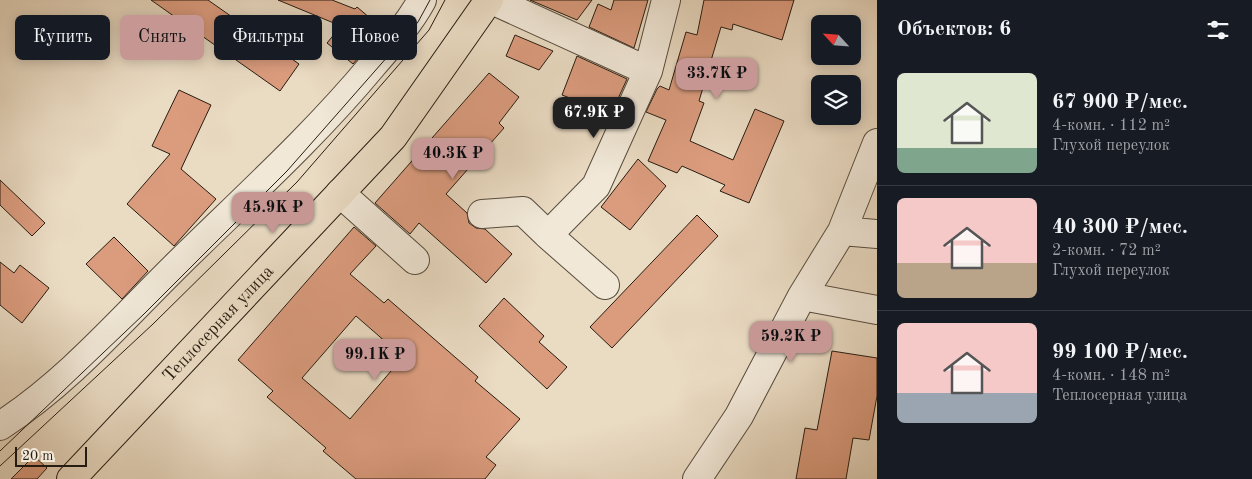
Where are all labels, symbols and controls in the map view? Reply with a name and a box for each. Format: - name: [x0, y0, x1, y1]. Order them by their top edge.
- chip: Купить: [15, 15, 110, 60]
- chip: Снять: [120, 15, 204, 60]
- chip: Фильтры: [214, 15, 322, 60]
- chip: Новое: [332, 15, 417, 60]
- north arrow: [811, 15, 861, 65]
- map controls: [811, 15, 861, 125]
- icon: filters: [1204, 16, 1232, 44]
- text: Объектов: 6: [897, 19, 1011, 40]
- pin: 33.7K ₽: [671, 58, 763, 100]
- text: 33.7K ₽: [687, 66, 747, 82]
- button: layers: [811, 75, 861, 125]
- text: 67 900 ₽/мес.: [1052, 92, 1188, 113]
- icon: home: [937, 93, 997, 153]
- pin: 67.9K ₽: [548, 96, 640, 139]
- text: 67.9K ₽: [564, 105, 624, 121]
- text: 4-комн. · 112 m²: [1052, 118, 1170, 134]
- pin: 40.3K ₽: [407, 138, 499, 180]
- text: Глухой переулок: [1052, 138, 1170, 154]
- text: 40.3K ₽: [423, 146, 483, 162]
- pin: 45.9K ₽: [227, 192, 319, 234]
- text: 45.9K ₽: [243, 200, 303, 216]
- text: 40 300 ₽/мес.: [1052, 217, 1188, 238]
- icon: home: [937, 218, 997, 278]
- text: 2-комн. · 72 m²: [1052, 243, 1161, 259]
- street label: Теплосерная улица: [160, 262, 277, 386]
- text: Глухой переулок: [1052, 263, 1170, 279]
- pin: 59.2K ₽: [745, 320, 837, 363]
- text: 59.2K ₽: [761, 329, 821, 345]
- pin: 99.1K ₽: [329, 338, 421, 381]
- text: 99 100 ₽/мес.: [1052, 342, 1188, 363]
- icon: home: [937, 343, 997, 403]
- text: 99.1K ₽: [345, 347, 405, 363]
- text: 4-комн. · 148 m²: [1052, 368, 1170, 384]
- text: Теплосерная улица: [1052, 388, 1188, 404]
- scale bar: [15, 444, 88, 467]
- text: 20 m: [22, 449, 53, 463]

